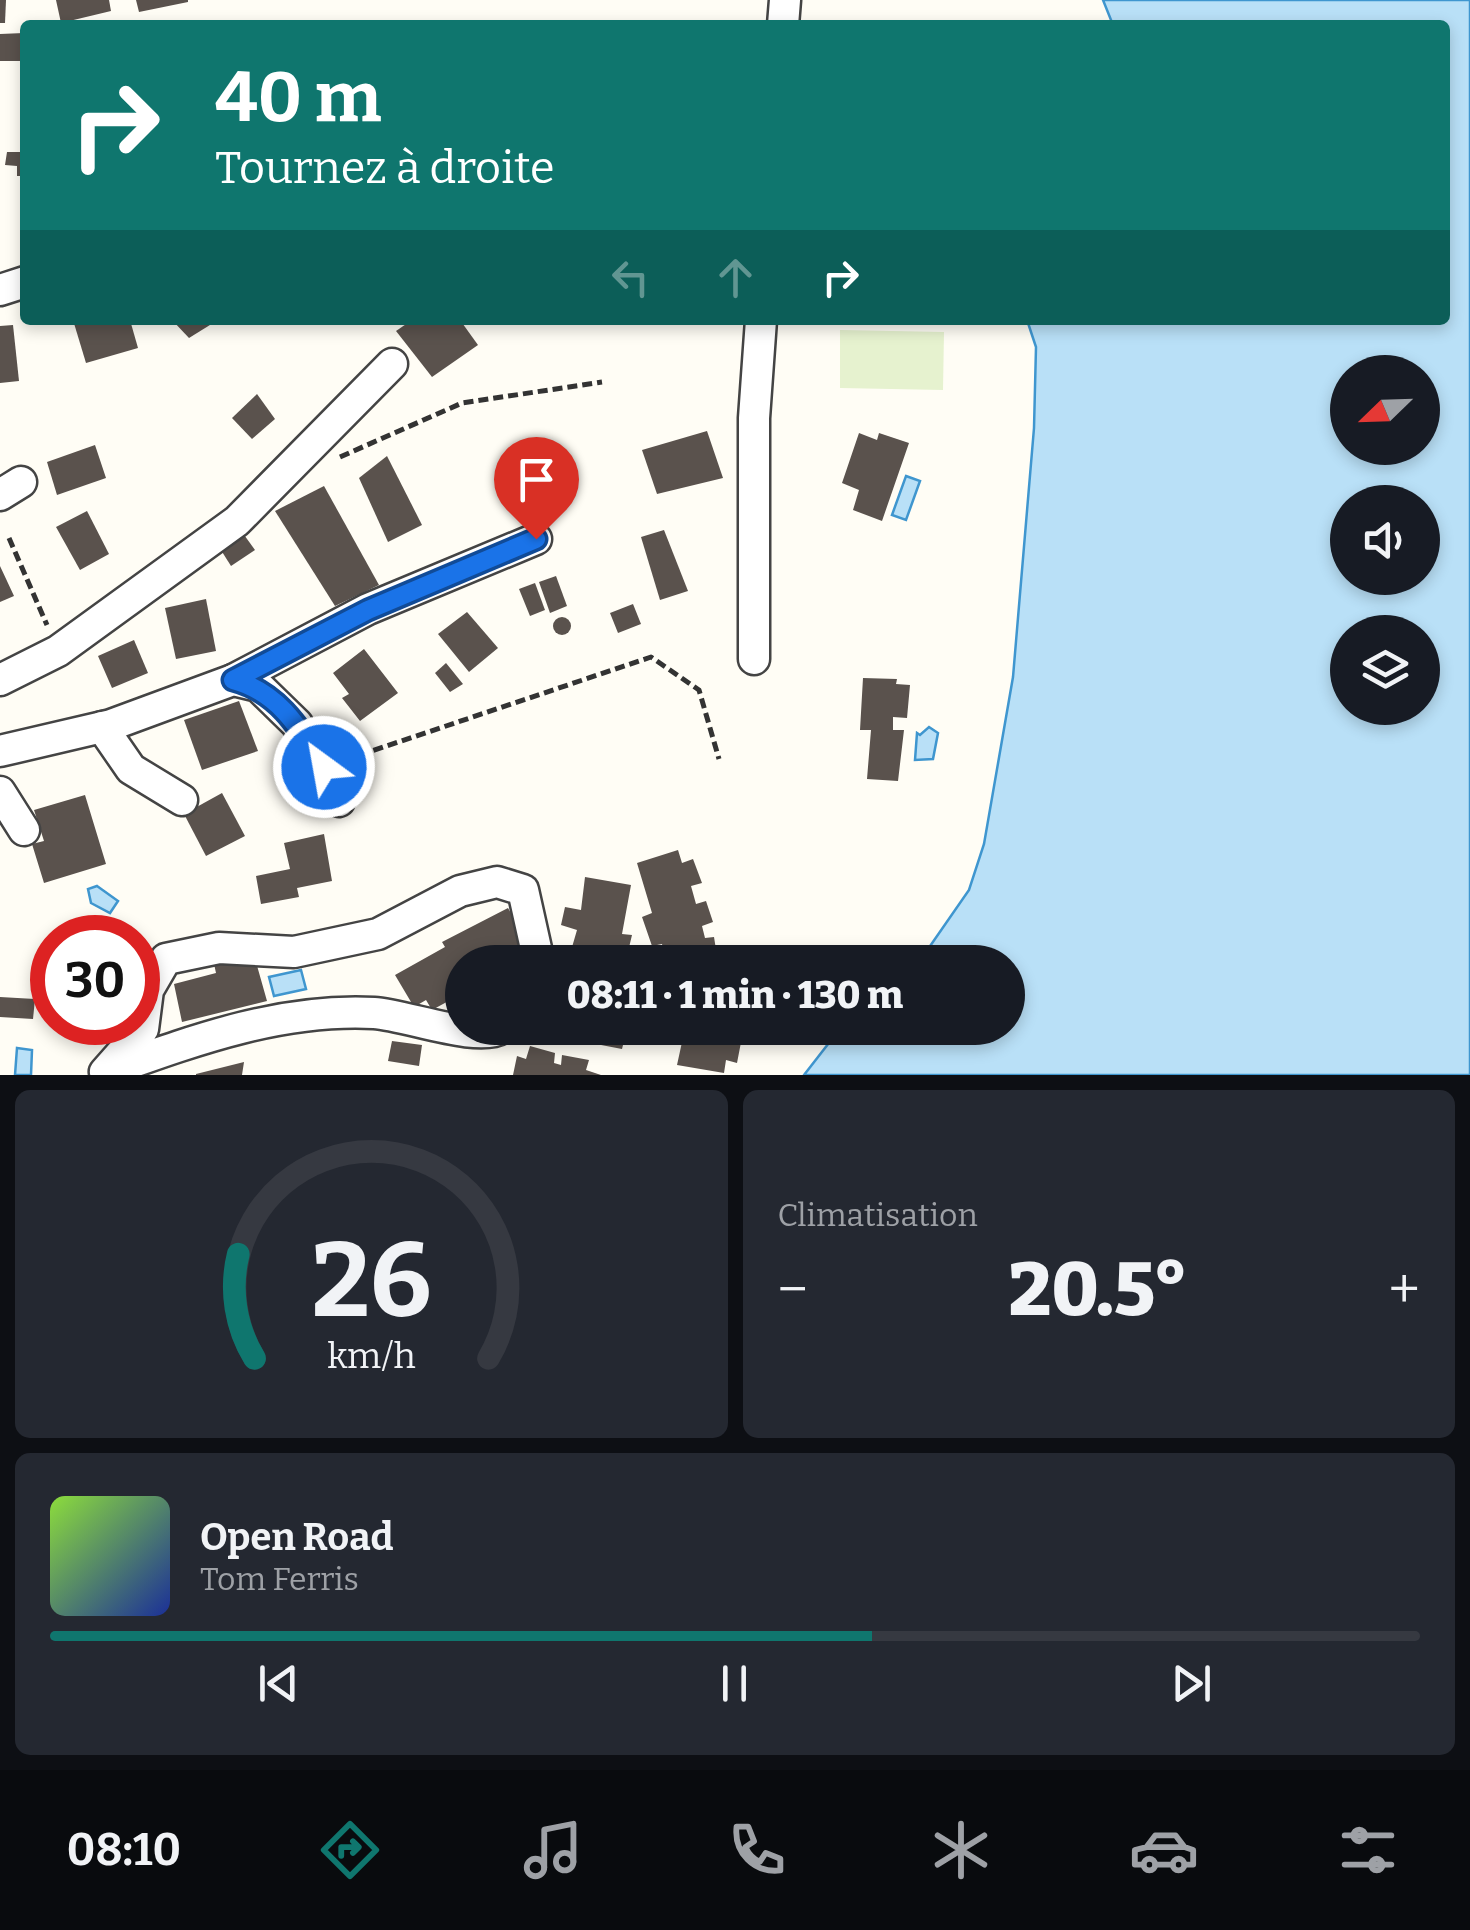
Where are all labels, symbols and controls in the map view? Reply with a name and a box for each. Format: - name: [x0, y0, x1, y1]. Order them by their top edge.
- text: 40 m: [215, 56, 381, 140]
- icon: right: [50, 60, 180, 190]
- text: Tournez à droite: [215, 141, 555, 195]
- icon: left: [603, 250, 658, 305]
- icon: ahead: [708, 250, 763, 305]
- icon: right: [813, 250, 868, 305]
- north arrow: [1330, 355, 1440, 465]
- map controls: [1330, 355, 1440, 725]
- pin: [494, 437, 579, 540]
- icon: arrive: [509, 452, 564, 507]
- button: sound: [1330, 485, 1440, 595]
- button: layers: [1330, 615, 1440, 725]
- position arrow: [272, 715, 376, 819]
- speed limit sign: 30: [30, 915, 160, 1045]
- text: 08:11 · 1 min · 130 m: [567, 972, 903, 1018]
- text: Climatisation: [778, 1196, 978, 1234]
- text: 26: [311, 1219, 431, 1344]
- text: 20.5°: [1008, 1245, 1188, 1335]
- text: −: [778, 1257, 808, 1323]
- text: +: [1389, 1257, 1420, 1323]
- text: km/h: [327, 1335, 415, 1377]
- text: Open Road: [200, 1514, 393, 1560]
- text: Tom Ferris: [200, 1560, 359, 1598]
- icon: previous: [251, 1656, 306, 1711]
- icon: pause: [707, 1656, 762, 1711]
- icon: next: [1164, 1656, 1219, 1711]
- icon: directions: [315, 1815, 385, 1885]
- icon: music: [518, 1815, 588, 1885]
- icon: phone: [722, 1815, 792, 1885]
- icon: climate: [926, 1815, 996, 1885]
- icon: car: [1129, 1815, 1199, 1885]
- icon: filters: [1333, 1815, 1403, 1885]
- text: 08:10: [67, 1823, 181, 1877]

